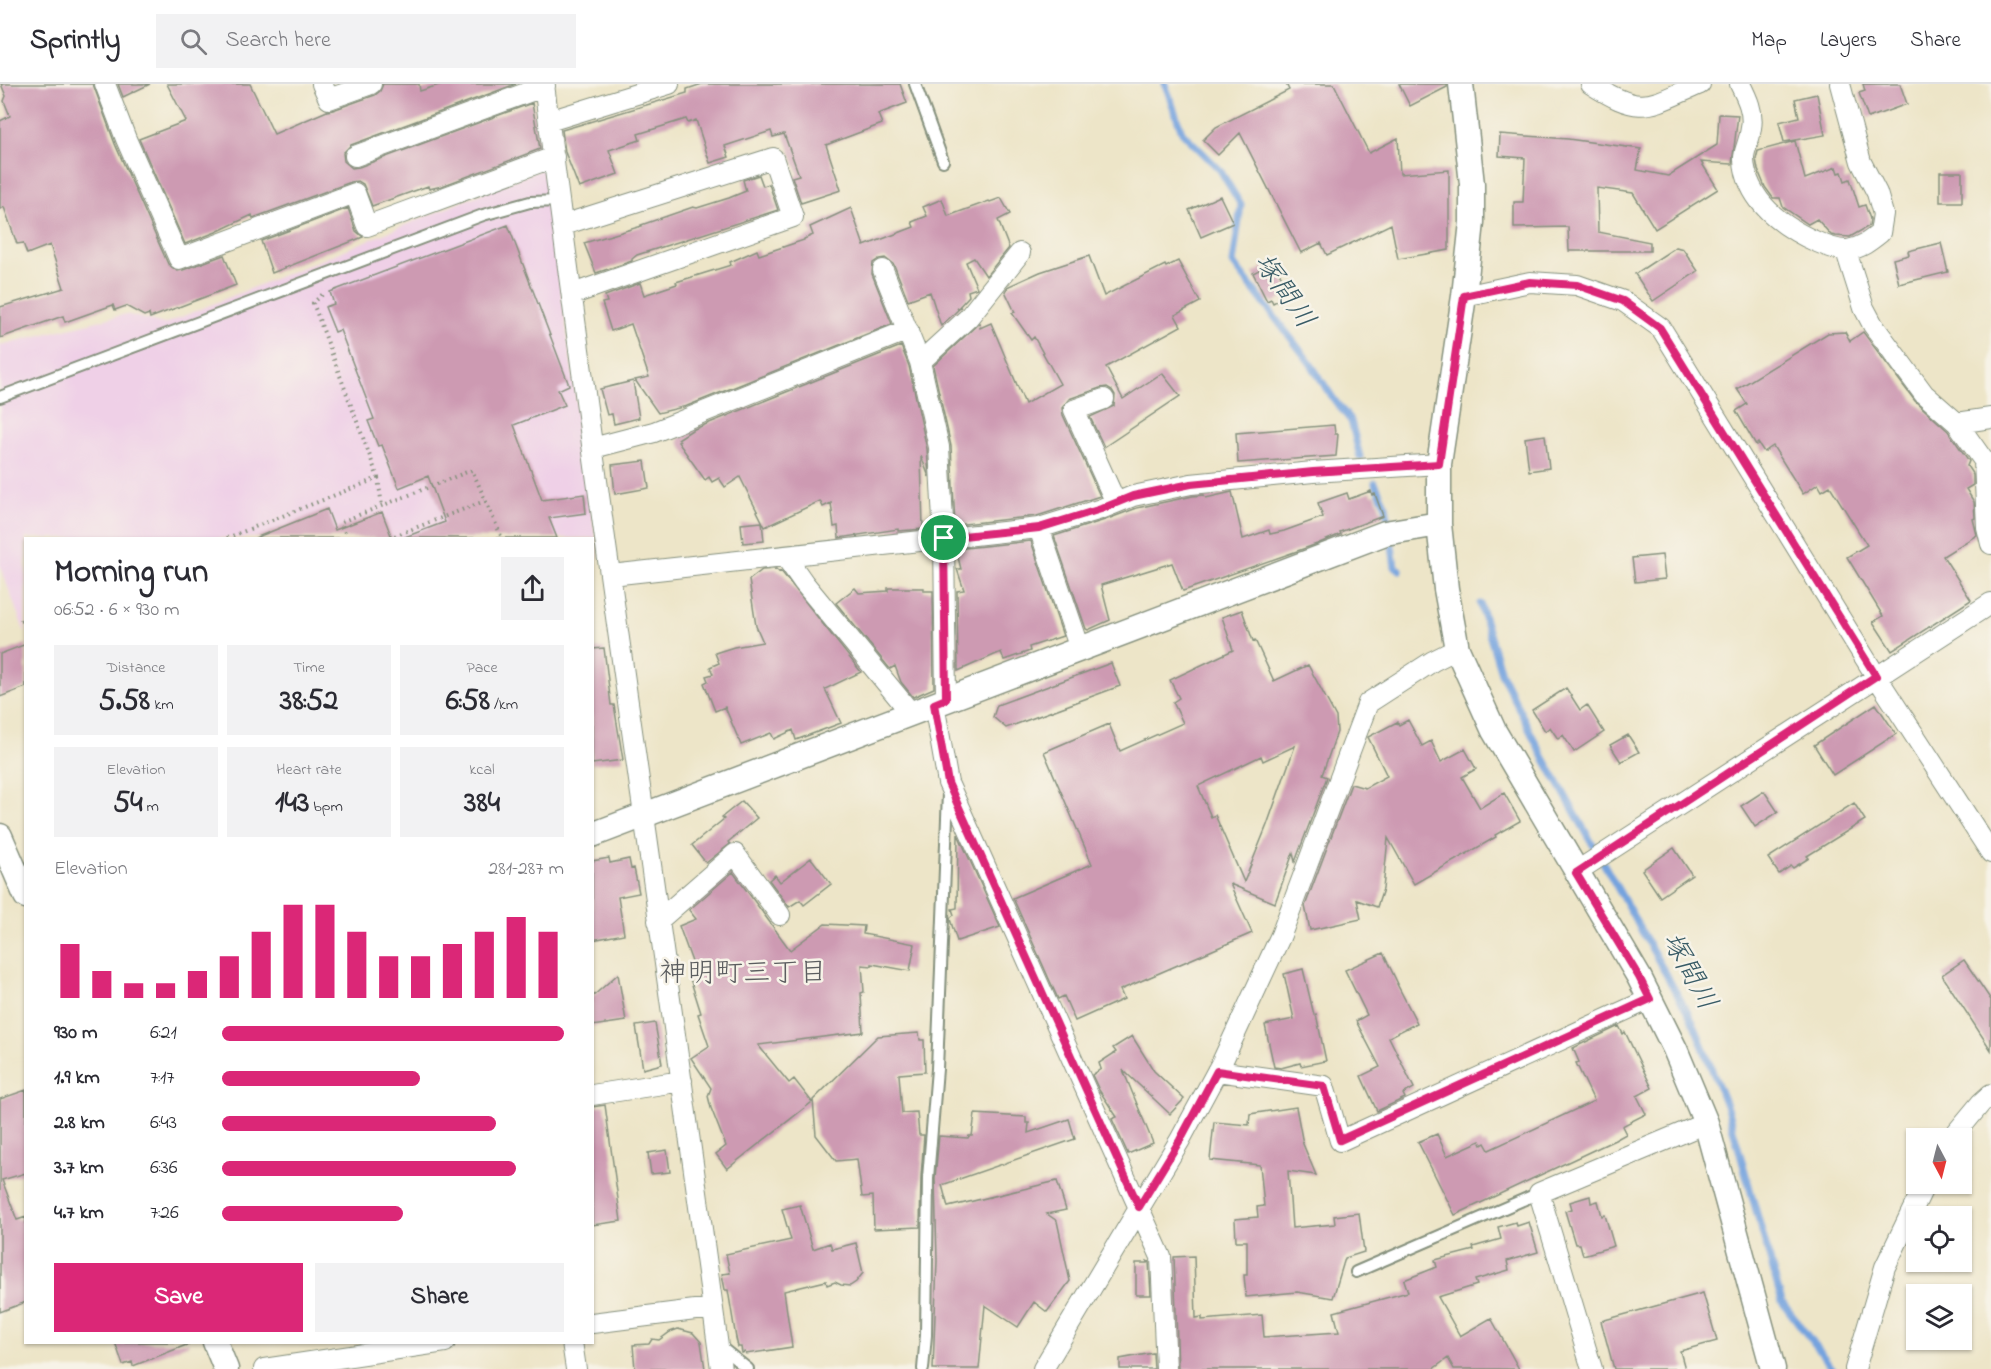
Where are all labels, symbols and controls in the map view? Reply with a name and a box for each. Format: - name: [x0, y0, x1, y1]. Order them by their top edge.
- search box: [156, 14, 576, 68]
- text: Sprintly: [30, 21, 120, 62]
- icon: search: [177, 25, 210, 58]
- text: Search here: [225, 25, 331, 57]
- text: Map: [1751, 26, 1787, 56]
- text: Layers: [1820, 26, 1877, 56]
- text: Share: [1910, 26, 1961, 56]
- water label: 塚間川: [1242, 246, 1324, 338]
- pin: [918, 512, 969, 563]
- icon: arrive: [927, 521, 960, 554]
- text: Morning run: [54, 549, 208, 597]
- button: share: [501, 557, 564, 620]
- text: 06:52 · 6 × 930 m: [54, 596, 180, 625]
- text: Distance: [107, 656, 165, 680]
- text: Time: [293, 656, 325, 680]
- text: Pace: [466, 656, 498, 680]
- text: 5.58: [98, 680, 150, 724]
- text: 38:52: [280, 680, 338, 724]
- text: 6:58: [446, 680, 490, 724]
- text: km: [150, 693, 174, 717]
- text: /km: [490, 693, 518, 717]
- text: Elevation: [107, 758, 165, 782]
- text: Heart rate: [276, 758, 342, 782]
- text: kcal: [469, 758, 495, 782]
- text: 54: [113, 782, 143, 826]
- text: 143: [275, 782, 309, 826]
- text: 384: [464, 782, 500, 826]
- text: m: [143, 795, 159, 819]
- text: bpm: [309, 795, 343, 819]
- text: Elevation: [54, 855, 128, 884]
- text: 281–287 m: [488, 855, 564, 884]
- water label: 塚間川: [1650, 925, 1726, 1019]
- district label: 神明町三丁目: [659, 954, 827, 995]
- text: 930 m: [54, 1019, 97, 1048]
- text: 6:21: [150, 1019, 177, 1048]
- text: 1.9 km: [54, 1064, 100, 1093]
- text: 7:17: [150, 1064, 175, 1093]
- text: 2.8 km: [54, 1109, 105, 1138]
- text: 6:43: [150, 1109, 177, 1138]
- north arrow: [1906, 1128, 1972, 1194]
- map controls: [1906, 1128, 1972, 1350]
- text: 3.7 km: [54, 1154, 104, 1183]
- text: 6:36: [150, 1154, 178, 1183]
- text: 4.7 km: [54, 1199, 104, 1228]
- text: 7:26: [150, 1199, 179, 1228]
- button: locate: [1906, 1206, 1972, 1272]
- button: Save: [54, 1263, 303, 1332]
- button: Share: [315, 1263, 564, 1332]
- button: layers: [1906, 1284, 1972, 1350]

